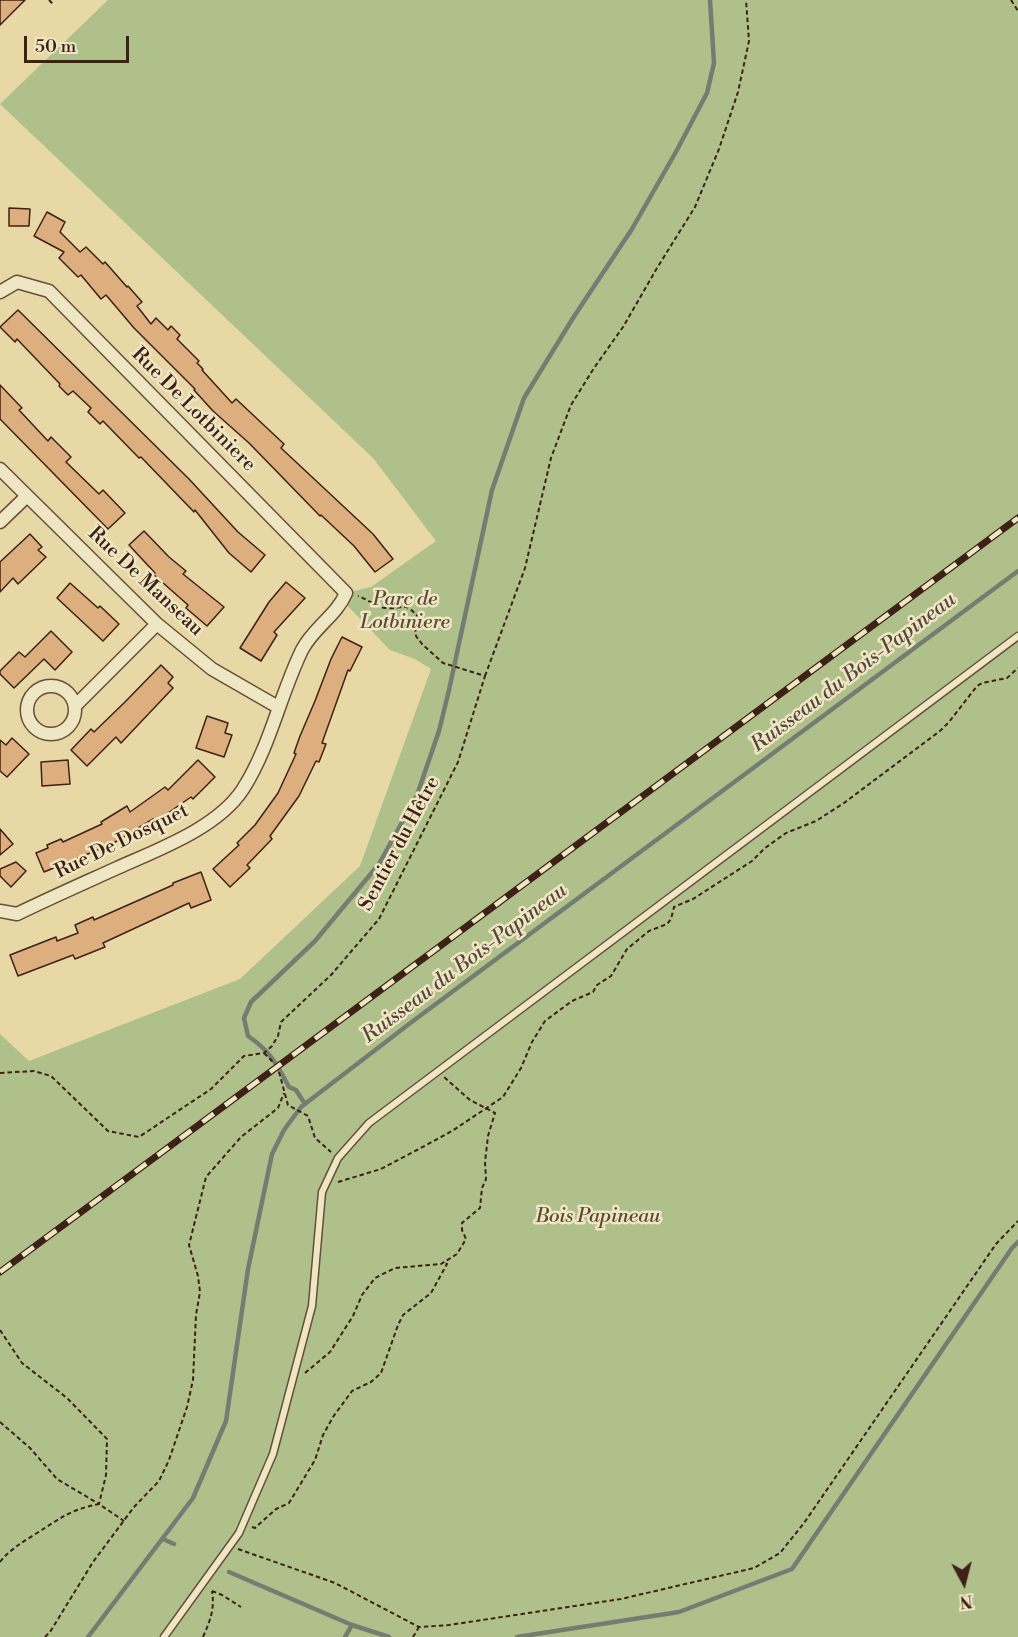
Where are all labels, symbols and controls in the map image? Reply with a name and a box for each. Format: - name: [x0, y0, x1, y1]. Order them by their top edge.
- scale bar: [27, 24, 132, 62]
- text: 50 m: [35, 35, 76, 58]
- street label: Rue De Lotbiniere: [126, 343, 260, 477]
- street label: Rue De Manseau: [82, 522, 208, 642]
- park label: Parc de Lotbiniere: [360, 588, 450, 635]
- water label: Ruisseau du Bois-Papineau: [746, 588, 962, 758]
- street label: Sentier du Hêtre: [354, 773, 446, 915]
- street label: Rue De Dosquet: [51, 799, 193, 885]
- water label: Ruisseau du Bois-Papineau: [357, 879, 573, 1049]
- park label: Bois Papineau: [536, 1205, 660, 1229]
- north arrow: [934, 1553, 994, 1613]
- text: N: [959, 1590, 974, 1612]

